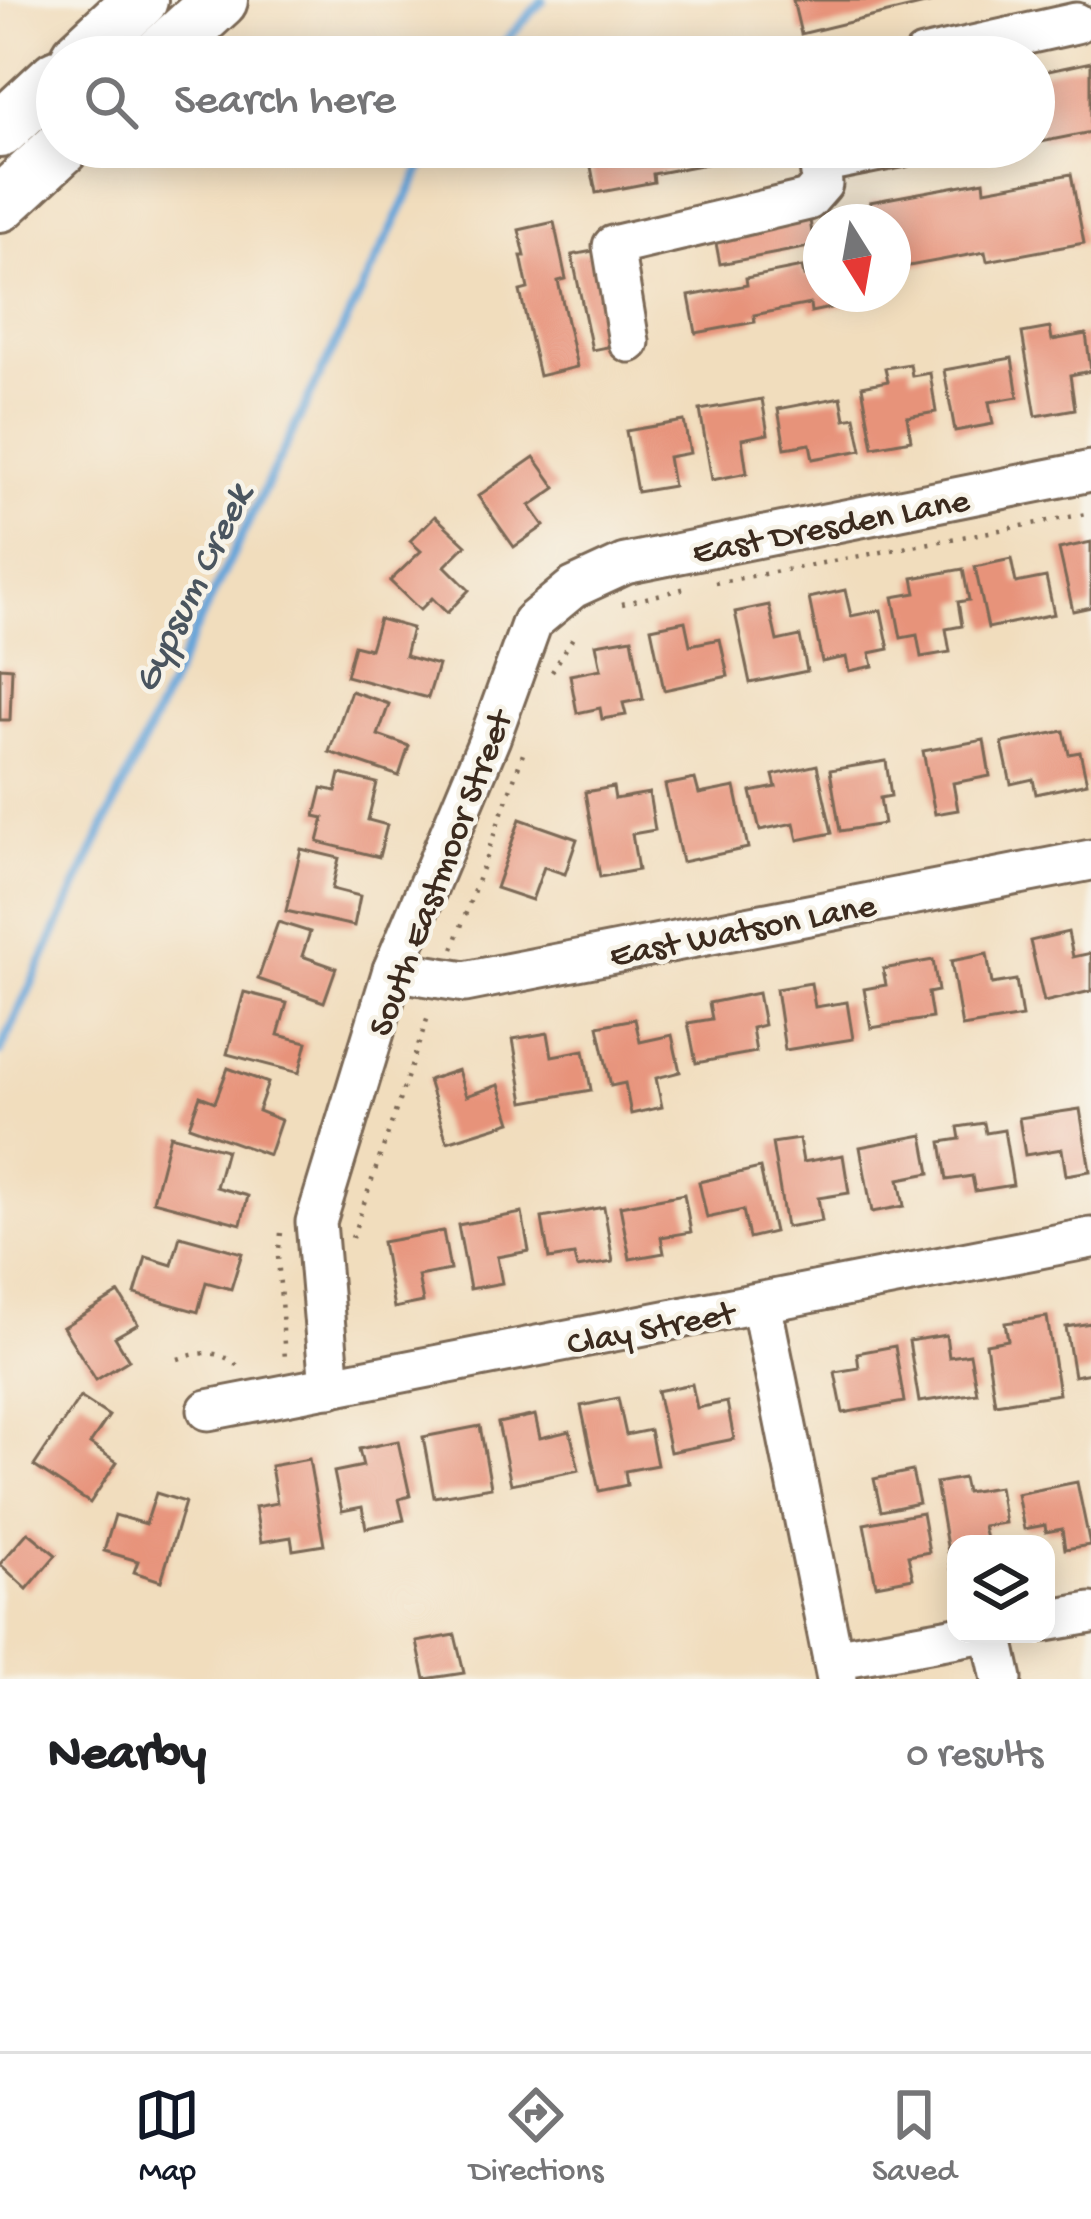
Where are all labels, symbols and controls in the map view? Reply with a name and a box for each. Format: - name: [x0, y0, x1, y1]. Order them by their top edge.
- search box: [36, 36, 1055, 168]
- icon: search: [78, 69, 144, 135]
- text: Search here: [174, 76, 396, 129]
- north arrow: [803, 204, 911, 312]
- water label: Gypsum Creek: [125, 476, 267, 701]
- street label: East Dresden Lane: [689, 481, 974, 577]
- street label: South Eastmoor Street: [361, 702, 526, 1043]
- street label: East Watson Lane: [606, 886, 881, 980]
- street label: Clay Street: [564, 1293, 742, 1369]
- map controls: [947, 1535, 1055, 1643]
- button: layers: [947, 1535, 1055, 1643]
- text: Nearby: [48, 1727, 206, 1787]
- text: 0 results: [906, 1734, 1043, 1780]
- tab: Map: [134, 2082, 200, 2192]
- tab: Directions: [469, 2082, 603, 2192]
- tab: Saved: [872, 2082, 957, 2192]

